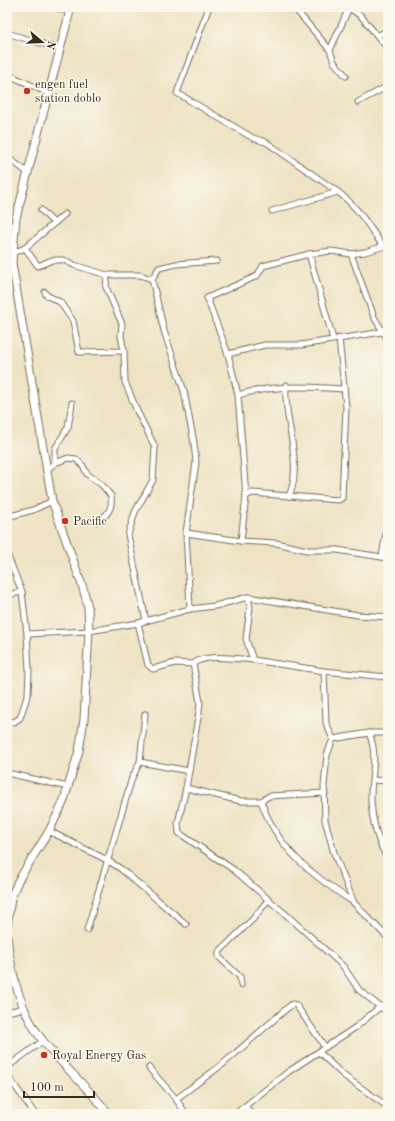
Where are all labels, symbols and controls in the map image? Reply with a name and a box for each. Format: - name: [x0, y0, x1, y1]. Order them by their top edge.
- north arrow: [22, 22, 62, 62]
- text: N: [43, 39, 57, 51]
- place label: engen fuel station doblo: [35, 79, 101, 105]
- marker: engen fuel station doblo: [22, 86, 32, 96]
- marker: Pacific: [60, 516, 70, 526]
- place label: Pacific: [73, 516, 107, 528]
- marker: Royal Energy Gas: [39, 1050, 49, 1060]
- place label: Royal Energy Gas: [52, 1050, 146, 1062]
- scale bar: [24, 1073, 94, 1099]
- text: 100 m: [30, 1082, 64, 1094]

